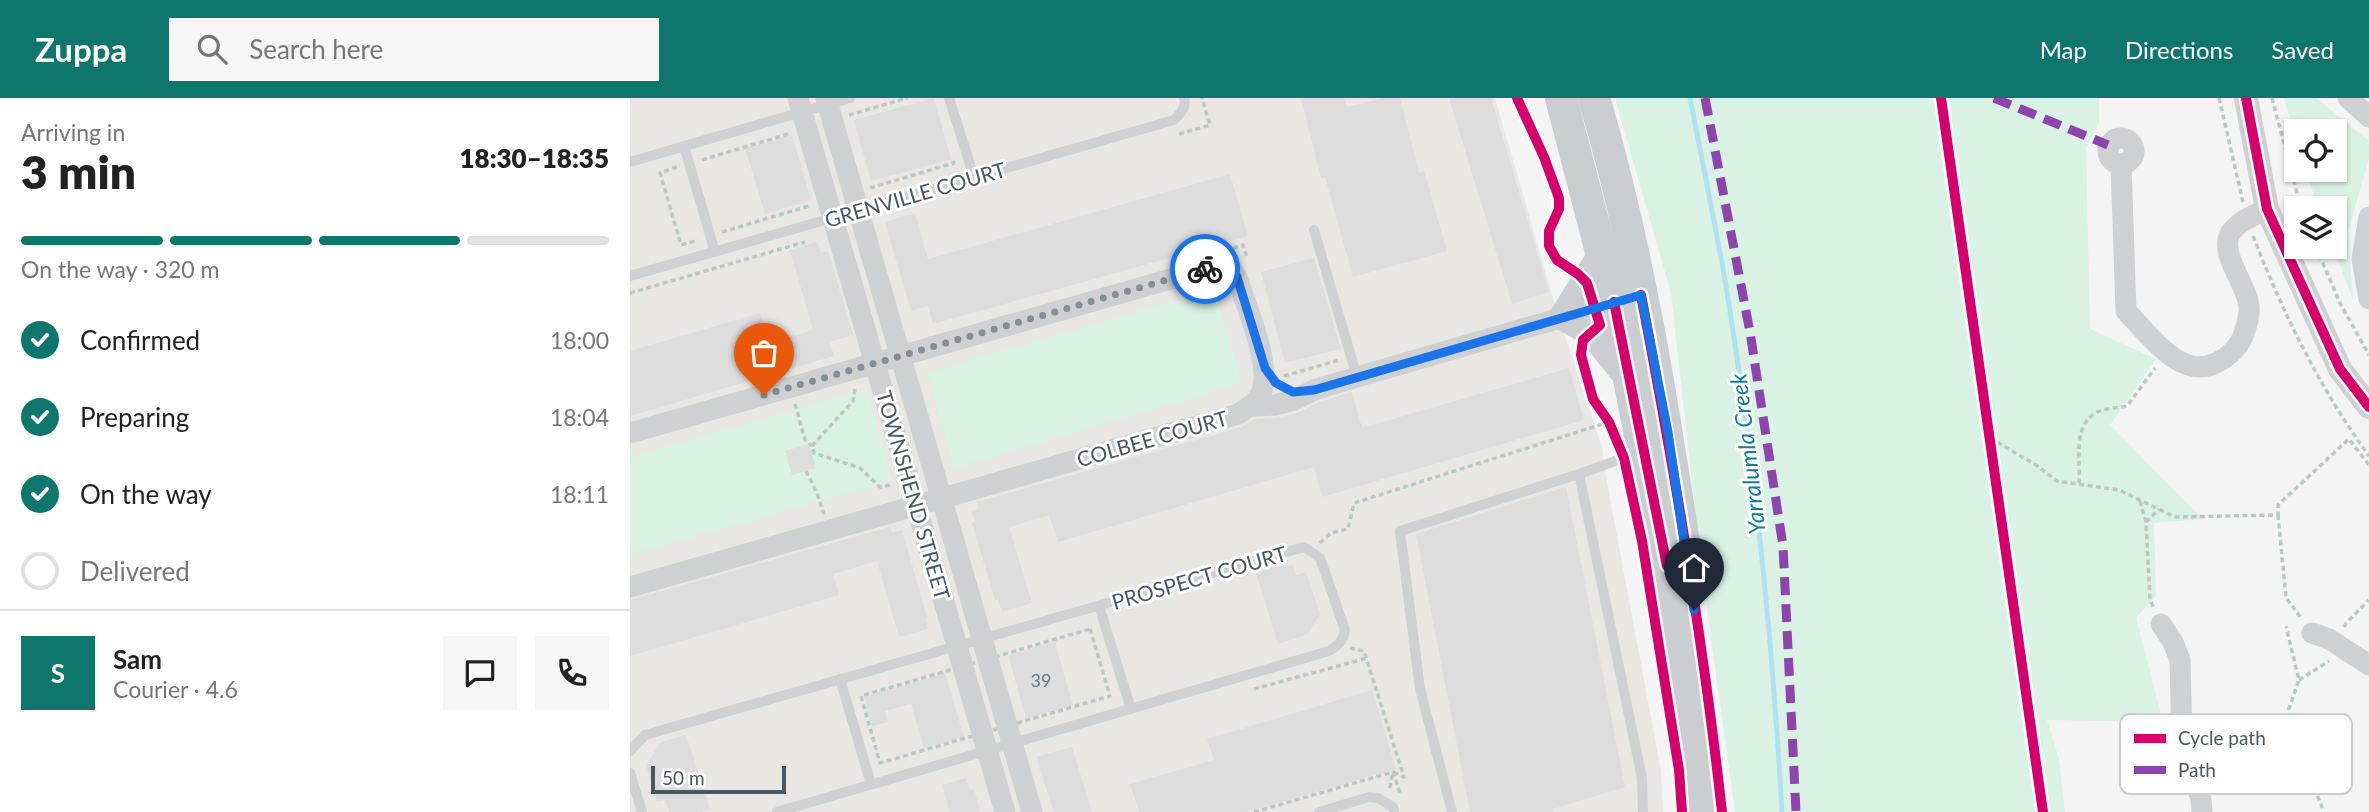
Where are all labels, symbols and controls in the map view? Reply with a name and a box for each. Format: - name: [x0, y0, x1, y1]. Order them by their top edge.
- search box: [169, 18, 659, 81]
- text: Zuppa: [35, 29, 127, 69]
- icon: search: [193, 30, 231, 68]
- text: Search here: [249, 33, 383, 65]
- text: Map: [2040, 35, 2087, 64]
- text: Directions: [2125, 35, 2233, 64]
- text: Saved: [2271, 35, 2334, 64]
- text: Arriving in: [21, 118, 125, 146]
- map controls: [2284, 119, 2347, 259]
- button: locate: [2284, 119, 2347, 182]
- text: 18:30–18:35: [459, 142, 609, 174]
- text: 3 min: [21, 144, 136, 199]
- street label: GRENVILLE COURT: [822, 156, 1009, 232]
- button: layers: [2284, 196, 2347, 259]
- courier: [1170, 234, 1240, 304]
- icon: bike: [1186, 250, 1224, 288]
- text: On the way · 320 m: [21, 255, 220, 283]
- icon: check: [21, 321, 59, 359]
- pin: [734, 323, 794, 395]
- text: Confirmed: [80, 324, 200, 356]
- text: 18:00: [550, 326, 609, 354]
- icon: bag: [745, 334, 783, 372]
- water label: Yarralumla Creek: [1723, 371, 1771, 536]
- street label: TOWNSHEND STREET: [872, 387, 956, 603]
- icon: check: [21, 398, 59, 436]
- text: Preparing: [80, 401, 189, 433]
- text: 18:04: [550, 403, 609, 431]
- street label: COLBEE COURT: [1074, 404, 1231, 471]
- icon: check: [21, 475, 59, 513]
- text: On the way: [80, 478, 212, 510]
- text: 18:11: [550, 480, 609, 508]
- pin: [1664, 538, 1724, 610]
- street label: PROSPECT COURT: [1109, 540, 1290, 614]
- icon: home: [1675, 549, 1713, 587]
- text: Delivered: [80, 555, 190, 587]
- button: chat: [443, 636, 517, 710]
- button: phone: [535, 636, 609, 710]
- text: Sam: [113, 643, 162, 675]
- text: S: [51, 657, 65, 689]
- house number: 39: [1031, 669, 1051, 691]
- text: Courier · 4.6: [113, 675, 238, 703]
- legend: [2120, 714, 2352, 794]
- text: Cycle path: [2178, 726, 2266, 749]
- text: Path: [2178, 758, 2216, 781]
- scale bar: [651, 763, 786, 795]
- text: 50 m: [662, 766, 705, 789]

